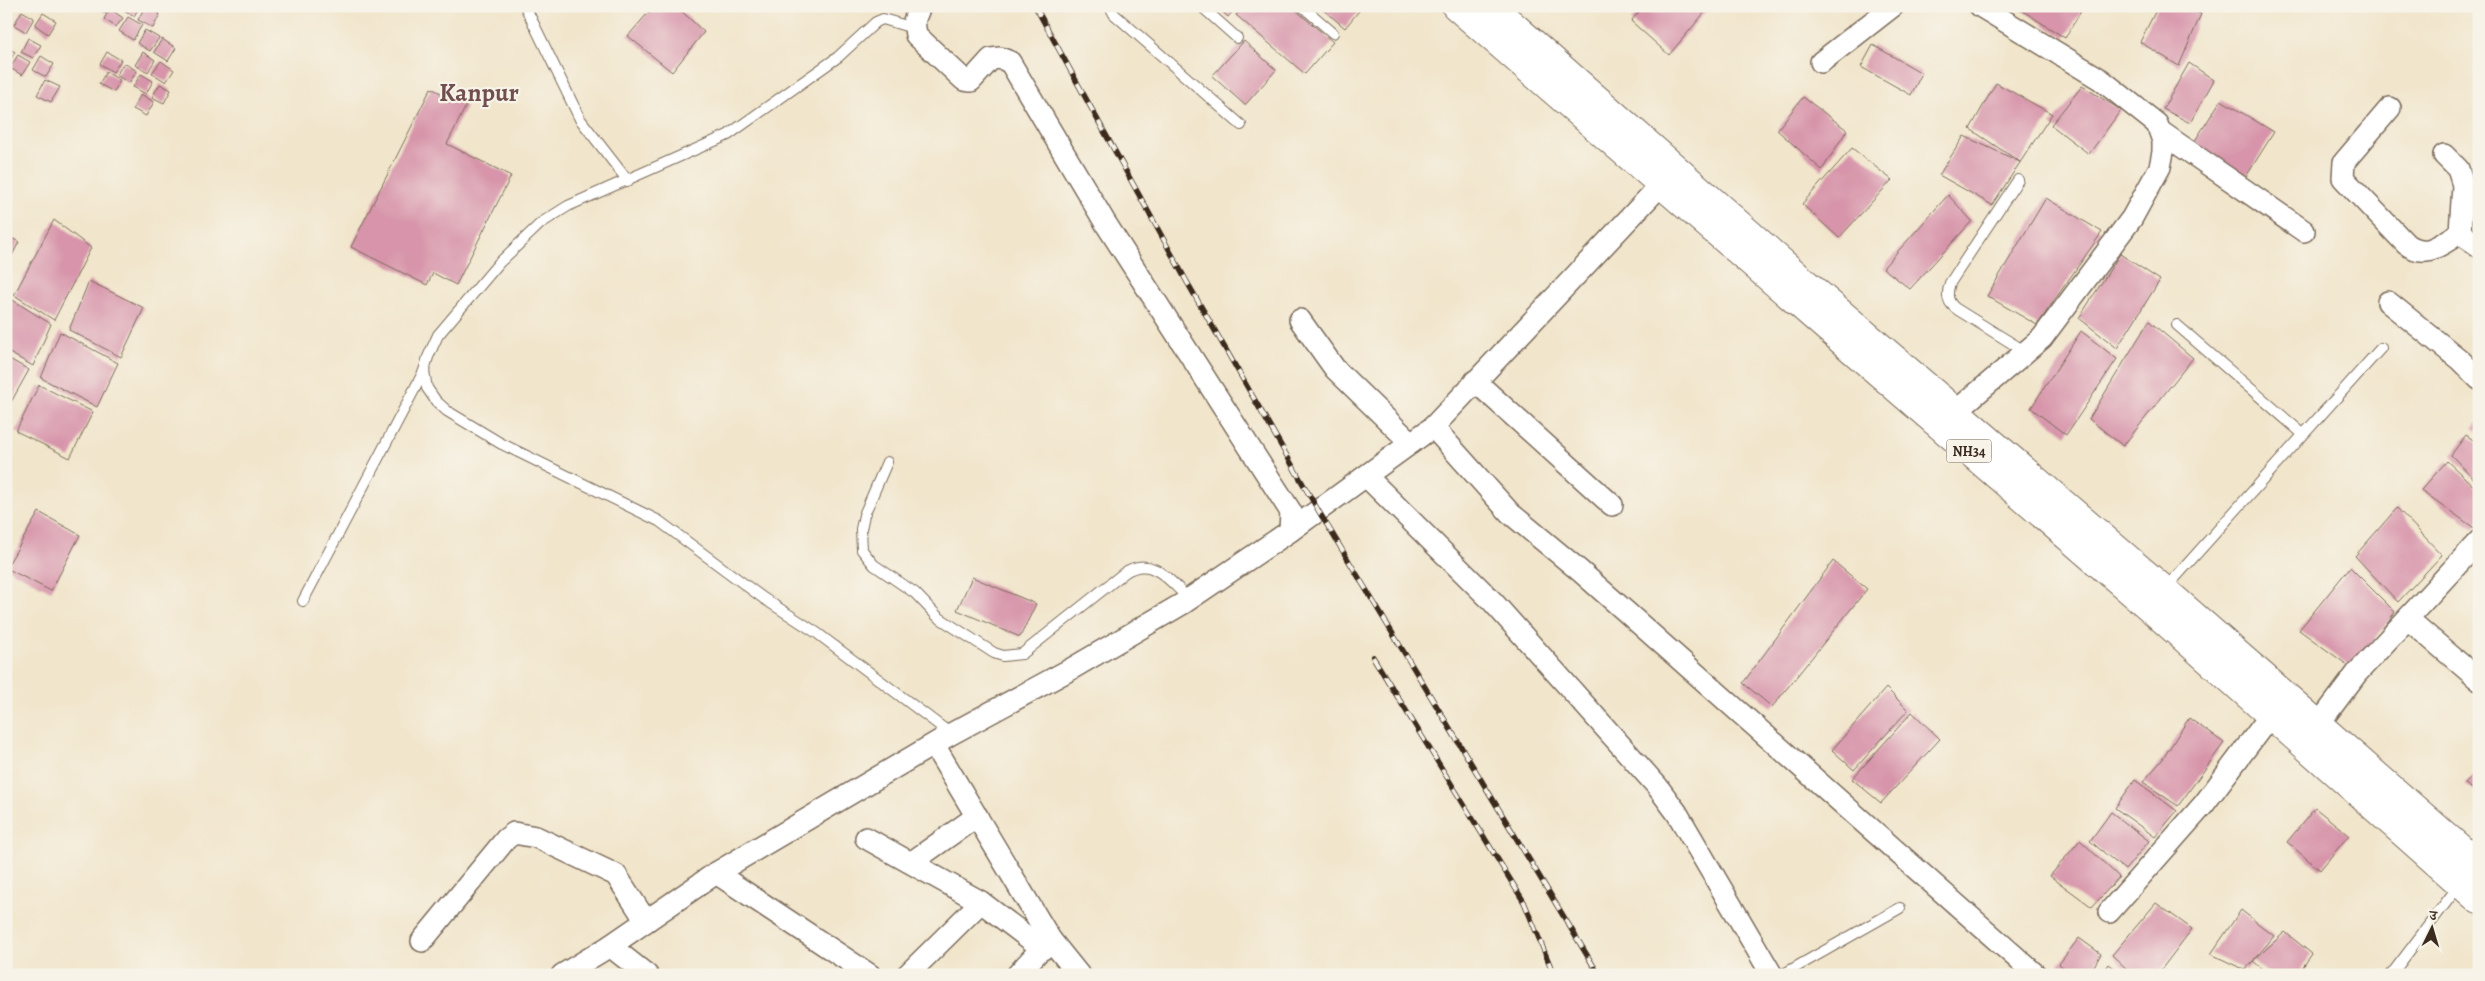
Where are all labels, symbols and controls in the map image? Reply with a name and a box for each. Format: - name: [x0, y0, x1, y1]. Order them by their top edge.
- district label: Kanpur: [439, 76, 519, 110]
- road number: NH34: [1946, 440, 1992, 462]
- north arrow: [2408, 904, 2458, 954]
- text: उ: [2428, 906, 2438, 925]

